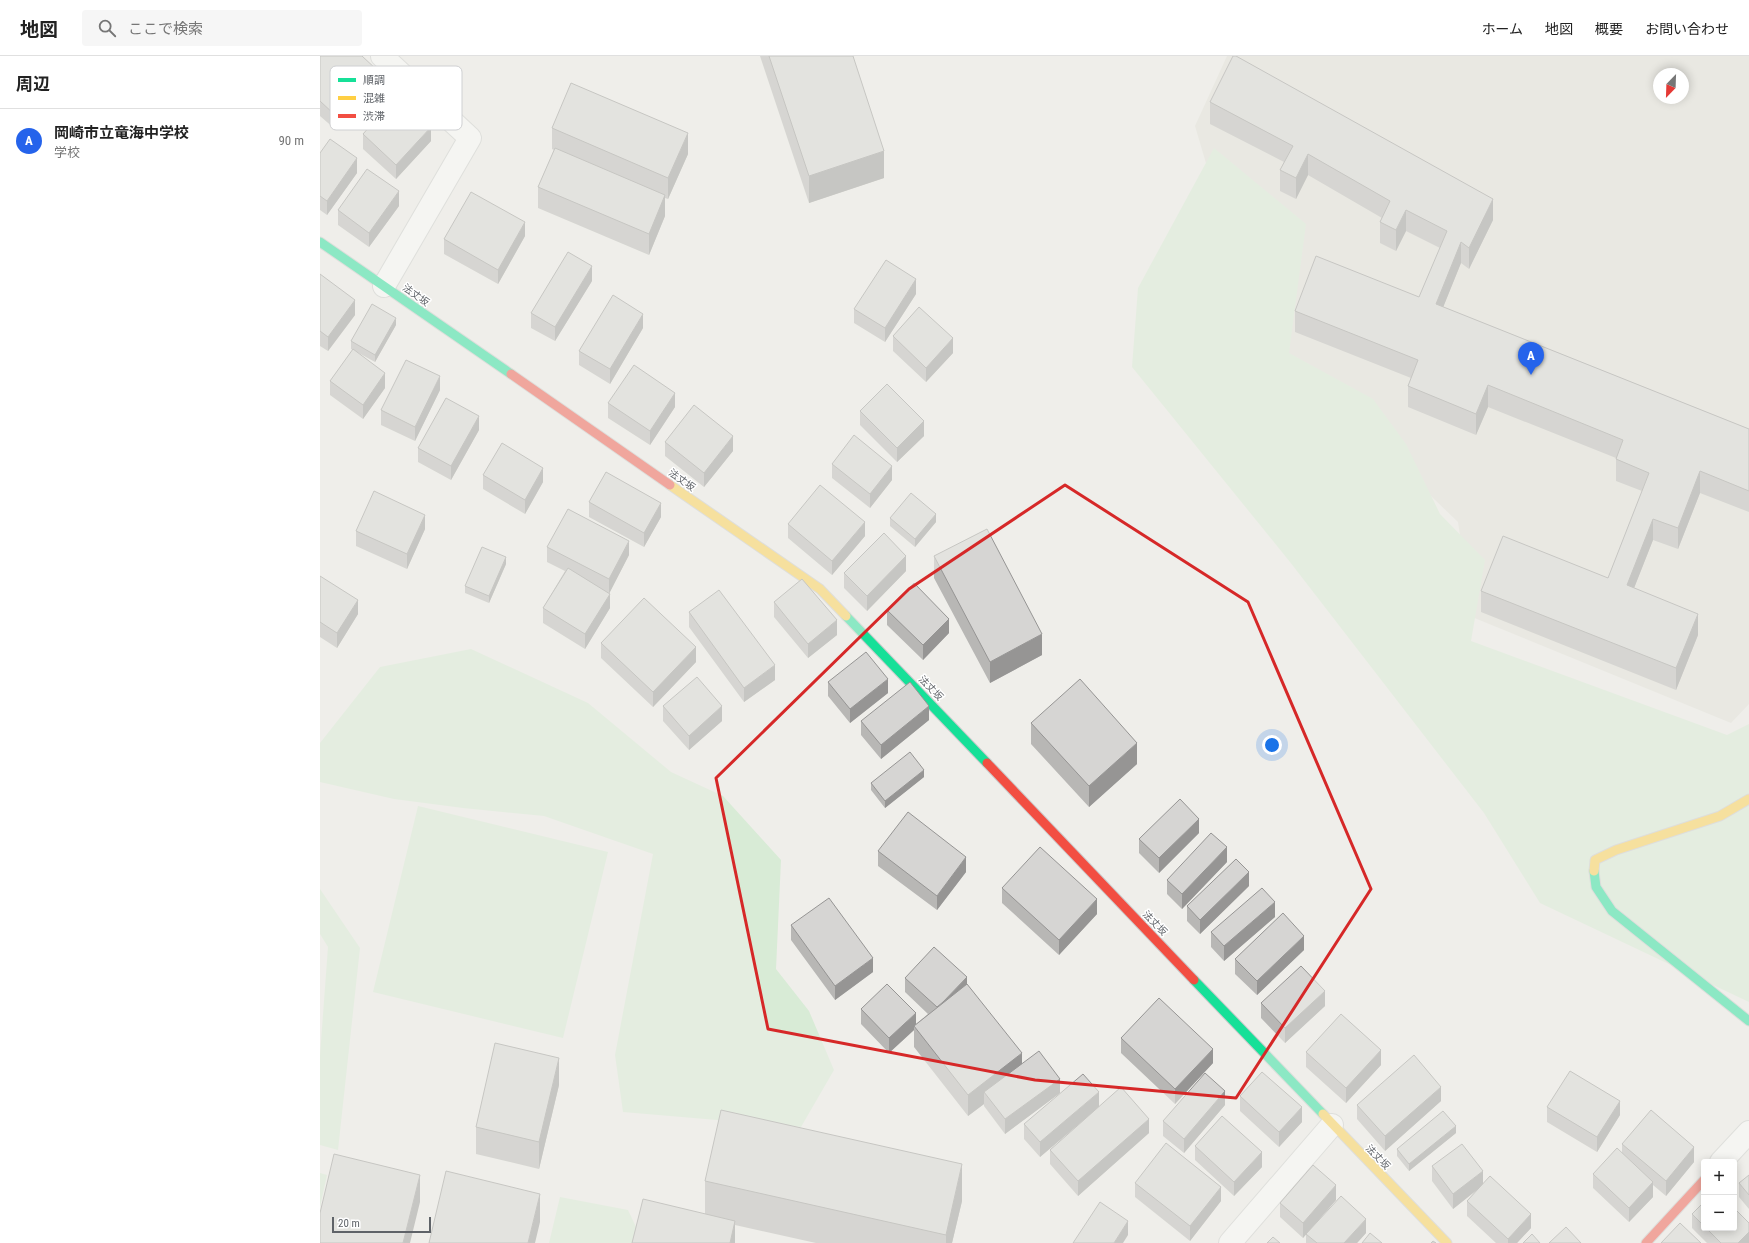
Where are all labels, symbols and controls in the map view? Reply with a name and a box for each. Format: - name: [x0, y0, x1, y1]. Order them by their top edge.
- search box: [82, 10, 362, 46]
- icon: search: [96, 17, 118, 39]
- text: 地図: [20, 18, 58, 41]
- text: ここで検索: [128, 20, 203, 38]
- text: ホーム: [1481, 21, 1523, 37]
- text: 地図: [1545, 21, 1573, 37]
- text: 概要: [1595, 21, 1623, 37]
- text: お問い合わせ: [1645, 21, 1729, 37]
- legend: [330, 66, 462, 130]
- north arrow: [1653, 68, 1689, 104]
- text: 周辺: [16, 74, 50, 94]
- text: 順調: [363, 74, 385, 87]
- text: 混雑: [363, 92, 385, 105]
- text: 渋滞: [363, 110, 385, 123]
- text: 岡崎市立竜海中学校: [54, 124, 189, 142]
- text: A: [25, 133, 33, 148]
- text: 90 m: [278, 133, 304, 148]
- text: 学校: [54, 145, 80, 160]
- street label: 法丈坂: [401, 282, 431, 308]
- pin: A: [1518, 342, 1544, 375]
- street label: 法丈坂: [667, 467, 697, 493]
- street label: 法丈坂: [917, 673, 945, 703]
- your location: [1262, 735, 1282, 755]
- street label: 法丈坂: [1141, 908, 1169, 938]
- street label: 法丈坂: [1364, 1142, 1392, 1172]
- map controls: [1701, 1159, 1737, 1231]
- button: +: [1701, 1159, 1737, 1195]
- button: −: [1701, 1195, 1737, 1231]
- scale bar: [332, 1215, 431, 1234]
- text: 20 m: [338, 1217, 360, 1230]

